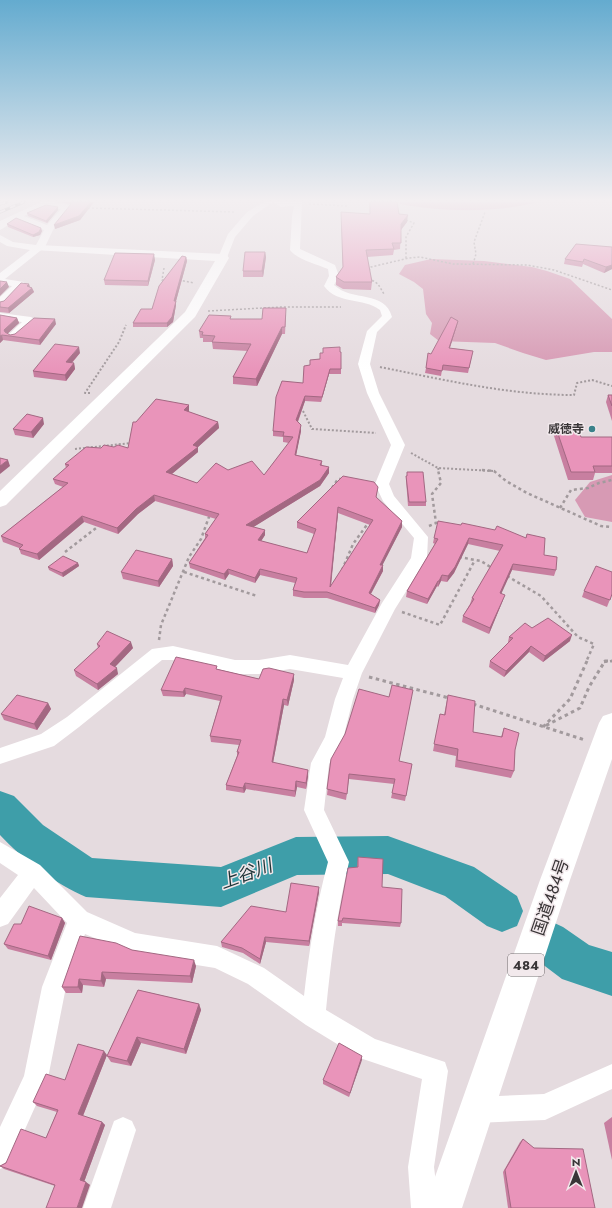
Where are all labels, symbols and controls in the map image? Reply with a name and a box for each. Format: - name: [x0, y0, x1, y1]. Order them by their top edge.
- place label: 威徳寺: [548, 420, 584, 438]
- marker: 威徳寺: [587, 424, 597, 434]
- water label: 上谷川: [216, 852, 278, 895]
- street label: 国道484号: [526, 855, 574, 939]
- road number: 484: [508, 954, 544, 976]
- north arrow: [556, 1152, 596, 1192]
- text: N: [572, 1154, 580, 1170]

